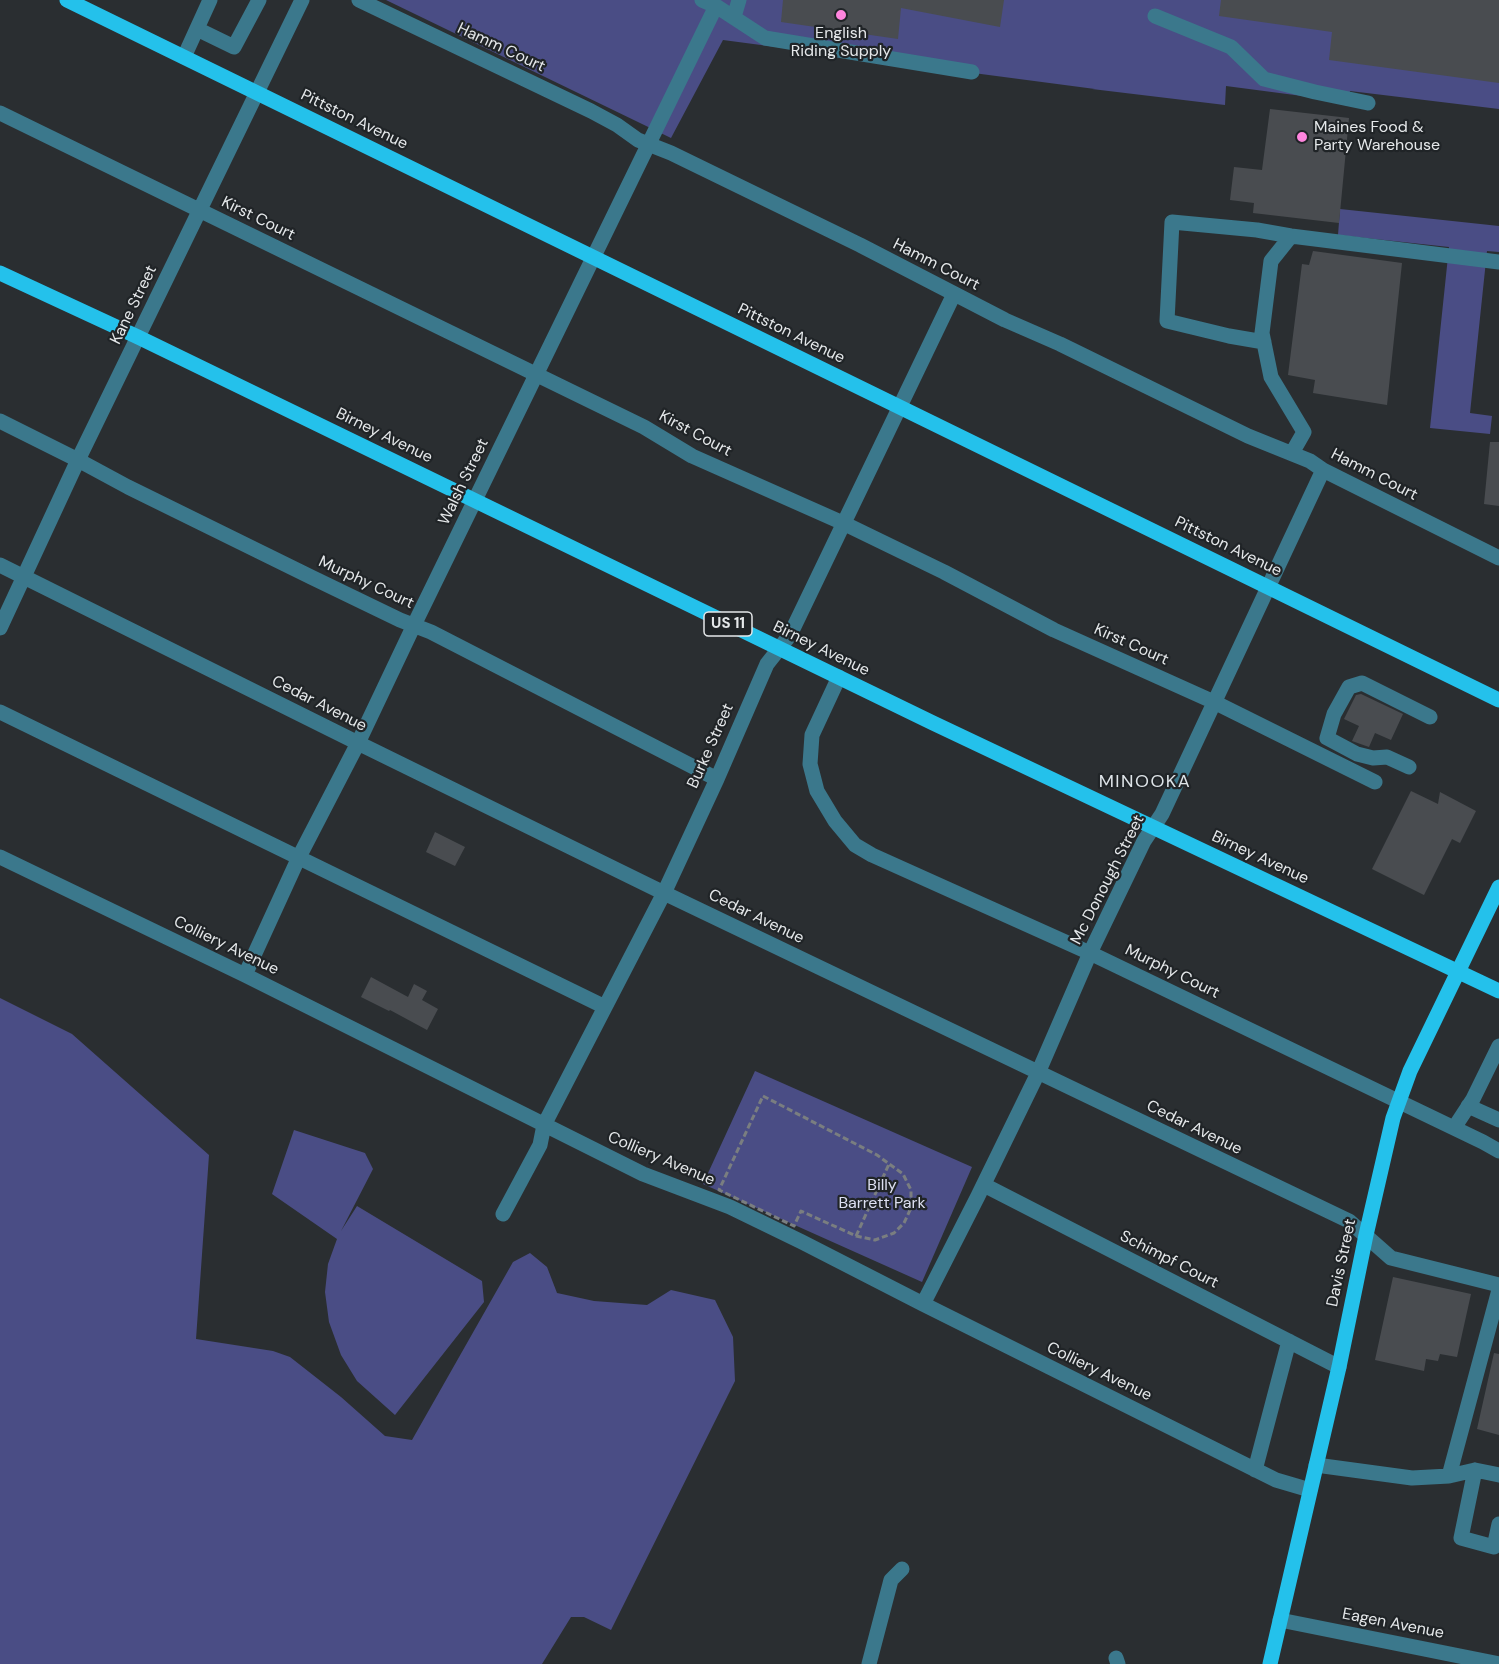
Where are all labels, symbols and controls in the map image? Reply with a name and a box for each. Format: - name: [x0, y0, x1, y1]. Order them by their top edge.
- marker: English Riding Supply: [834, 8, 848, 22]
- street label: Hamm Court: [454, 19, 548, 77]
- place label: English Riding Supply: [791, 24, 891, 62]
- street label: Pittston Avenue: [297, 86, 411, 154]
- place label: Maines Food & Party Warehouse: [1314, 118, 1440, 156]
- marker: Maines Food & Party Warehouse: [1295, 130, 1309, 144]
- street label: Kirst Court: [218, 193, 298, 245]
- street label: Hamm Court: [889, 235, 983, 295]
- street label: Kane Street: [107, 262, 161, 348]
- street label: Pittston Avenue: [734, 300, 848, 368]
- street label: Birney Avenue: [333, 404, 435, 468]
- street label: Kirst Court: [655, 407, 735, 461]
- street label: Walsh Street: [435, 436, 493, 528]
- street label: Hamm Court: [1327, 445, 1421, 505]
- street label: Pittston Avenue: [1171, 513, 1285, 581]
- street label: Murphy Court: [315, 553, 417, 613]
- road number: US 11: [704, 612, 752, 636]
- street label: Birney Avenue: [770, 617, 872, 681]
- street label: Kirst Court: [1091, 620, 1171, 670]
- street label: Cedar Avenue: [268, 672, 370, 736]
- street label: Burke Street: [684, 701, 738, 791]
- district label: MINOOKA: [1099, 771, 1191, 793]
- street label: Mc Donough Street: [1067, 812, 1149, 948]
- street label: Birney Avenue: [1208, 827, 1312, 889]
- street label: Cedar Avenue: [705, 886, 807, 948]
- street label: Colliery Avenue: [170, 912, 282, 980]
- street label: Murphy Court: [1122, 941, 1222, 1003]
- street label: Cedar Avenue: [1143, 1097, 1245, 1159]
- street label: Colliery Avenue: [605, 1128, 717, 1190]
- park label: Billy Barrett Park: [838, 1176, 926, 1214]
- street label: Davis Street: [1323, 1217, 1361, 1309]
- street label: Schimpf Court: [1117, 1227, 1221, 1293]
- street label: Colliery Avenue: [1043, 1338, 1155, 1406]
- street label: Eagen Avenue: [1340, 1605, 1446, 1643]

